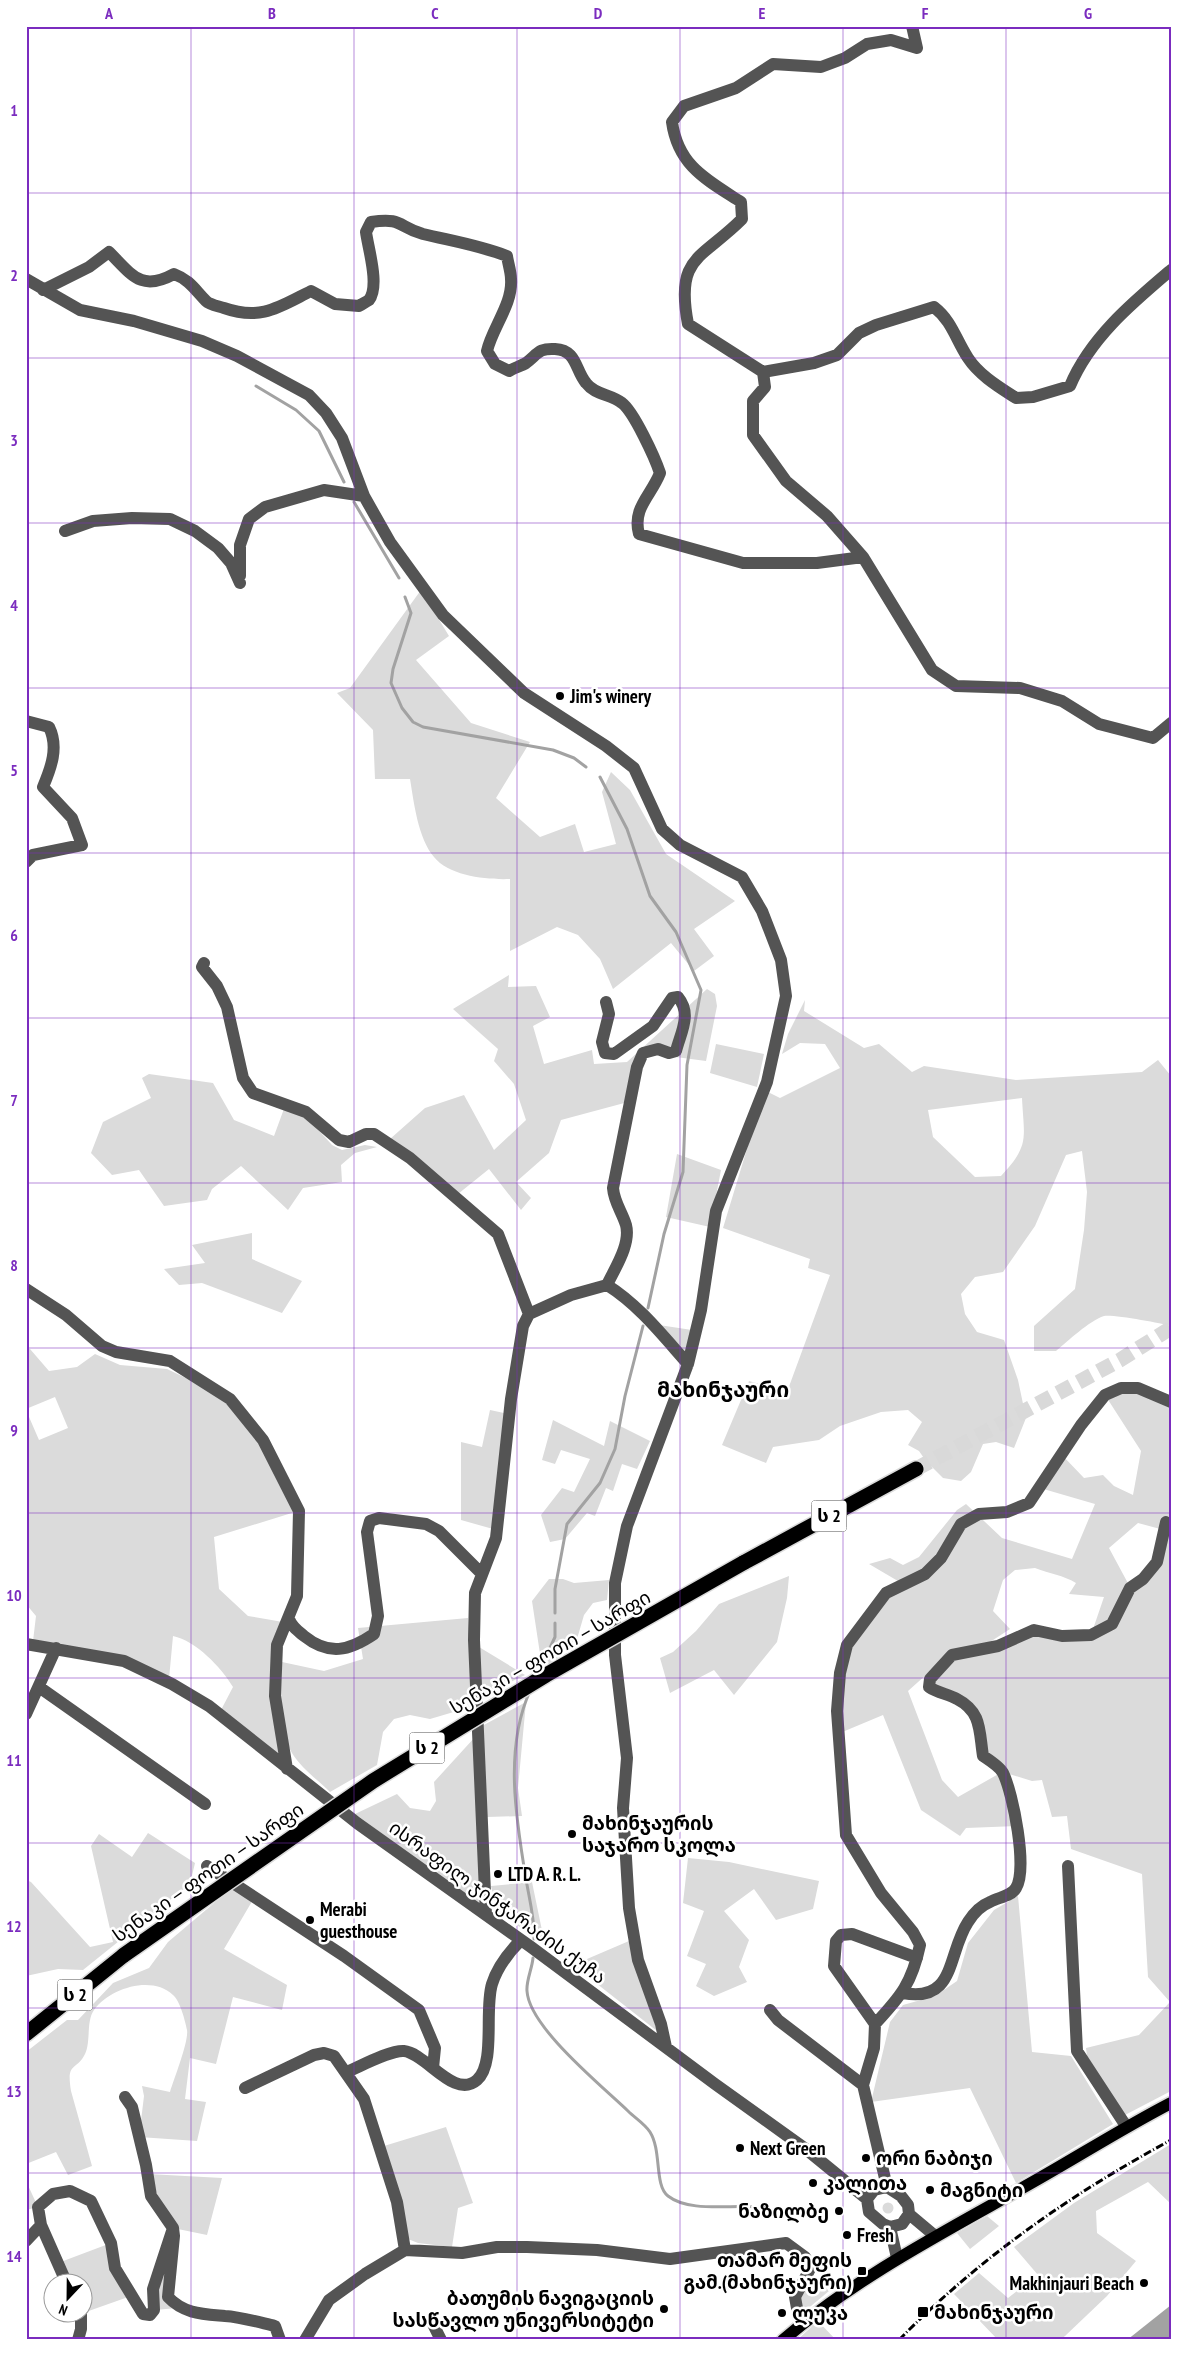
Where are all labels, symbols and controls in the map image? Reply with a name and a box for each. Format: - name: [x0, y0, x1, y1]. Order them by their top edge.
- text: A: [104, 3, 114, 23]
- text: B: [268, 3, 276, 23]
- text: C: [431, 3, 439, 23]
- text: D: [594, 3, 603, 23]
- text: E: [759, 3, 766, 23]
- text: F: [922, 3, 929, 23]
- text: G: [1084, 3, 1092, 23]
- text: 1: [10, 100, 18, 120]
- text: 2: [10, 265, 18, 285]
- text: 3: [10, 430, 18, 450]
- text: 4: [10, 595, 18, 615]
- place label: Jim's winery: [569, 684, 651, 708]
- marker: Jim's winery: [554, 690, 566, 702]
- text: 5: [10, 760, 18, 780]
- text: 6: [10, 925, 18, 945]
- text: 7: [10, 1090, 18, 1110]
- text: 8: [10, 1255, 18, 1275]
- district label: მახინჯაური: [657, 1376, 789, 1403]
- text: 9: [10, 1420, 18, 1440]
- road number: ს 2: [812, 1500, 846, 1532]
- text: 10: [6, 1585, 22, 1605]
- street label: სენაკი — ფოთი — სარფი: [445, 1585, 655, 1719]
- road number: ს 2: [410, 1732, 444, 1764]
- text: 11: [6, 1750, 22, 1770]
- street label: სენაკი — ფოთი — სარფი: [108, 1797, 308, 1947]
- place label: მახინჯაურის საჯარო სკოლა: [582, 1811, 736, 1857]
- street label: ისრაფილ ჯინჭარაძის ქუჩა: [384, 1815, 611, 1990]
- marker: მახინჯაურის საჯარო სკოლა: [566, 1828, 578, 1840]
- place label: LTD A. R. L.: [508, 1862, 581, 1886]
- marker: LTD A. R. L.: [492, 1868, 504, 1880]
- place label: Merabi guesthouse: [320, 1897, 397, 1943]
- marker: Merabi guesthouse: [304, 1914, 316, 1926]
- text: 12: [6, 1916, 22, 1936]
- road number: ს 2: [58, 1980, 92, 2010]
- text: 13: [6, 2081, 22, 2101]
- place label: Next Green: [750, 2136, 826, 2160]
- marker: Next Green: [734, 2142, 746, 2154]
- place label: ორი ნაბიჯი: [876, 2146, 993, 2170]
- marker: ორი ნაბიჯი: [860, 2152, 872, 2164]
- place label: კალითა: [823, 2171, 907, 2195]
- marker: კალითა: [807, 2177, 819, 2189]
- place label: მაგნიტი: [940, 2178, 1023, 2202]
- marker: მაგნიტი: [924, 2184, 936, 2196]
- place label: ნაზილბე: [738, 2199, 829, 2223]
- marker: ნაზილბე: [833, 2205, 845, 2217]
- place label: Fresh: [857, 2223, 894, 2247]
- marker: Fresh: [841, 2229, 853, 2241]
- text: 14: [6, 2246, 22, 2266]
- place label: თამარ მეფის გამ.(მახინჯაური): [684, 2248, 852, 2294]
- marker: თამარ მეფის გამ.(მახინჯაური): [856, 2265, 868, 2277]
- place label: Makhinjauri Beach: [1010, 2271, 1134, 2295]
- north arrow: [42, 2274, 92, 2324]
- marker: Makhinjauri Beach: [1138, 2277, 1150, 2289]
- place label: ბათუმის ნავიგაციის სასწავლო უნივერსიტეტი: [393, 2286, 654, 2332]
- text: N: [56, 2300, 70, 2320]
- place label: მახინჯაური: [934, 2300, 1054, 2324]
- place label: ლუკა: [792, 2301, 848, 2325]
- marker: ბათუმის ნავიგაციის სასწავლო უნივერსიტეტი: [658, 2303, 670, 2315]
- marker: მახინჯაური: [916, 2305, 930, 2319]
- marker: ლუკა: [776, 2307, 788, 2319]

